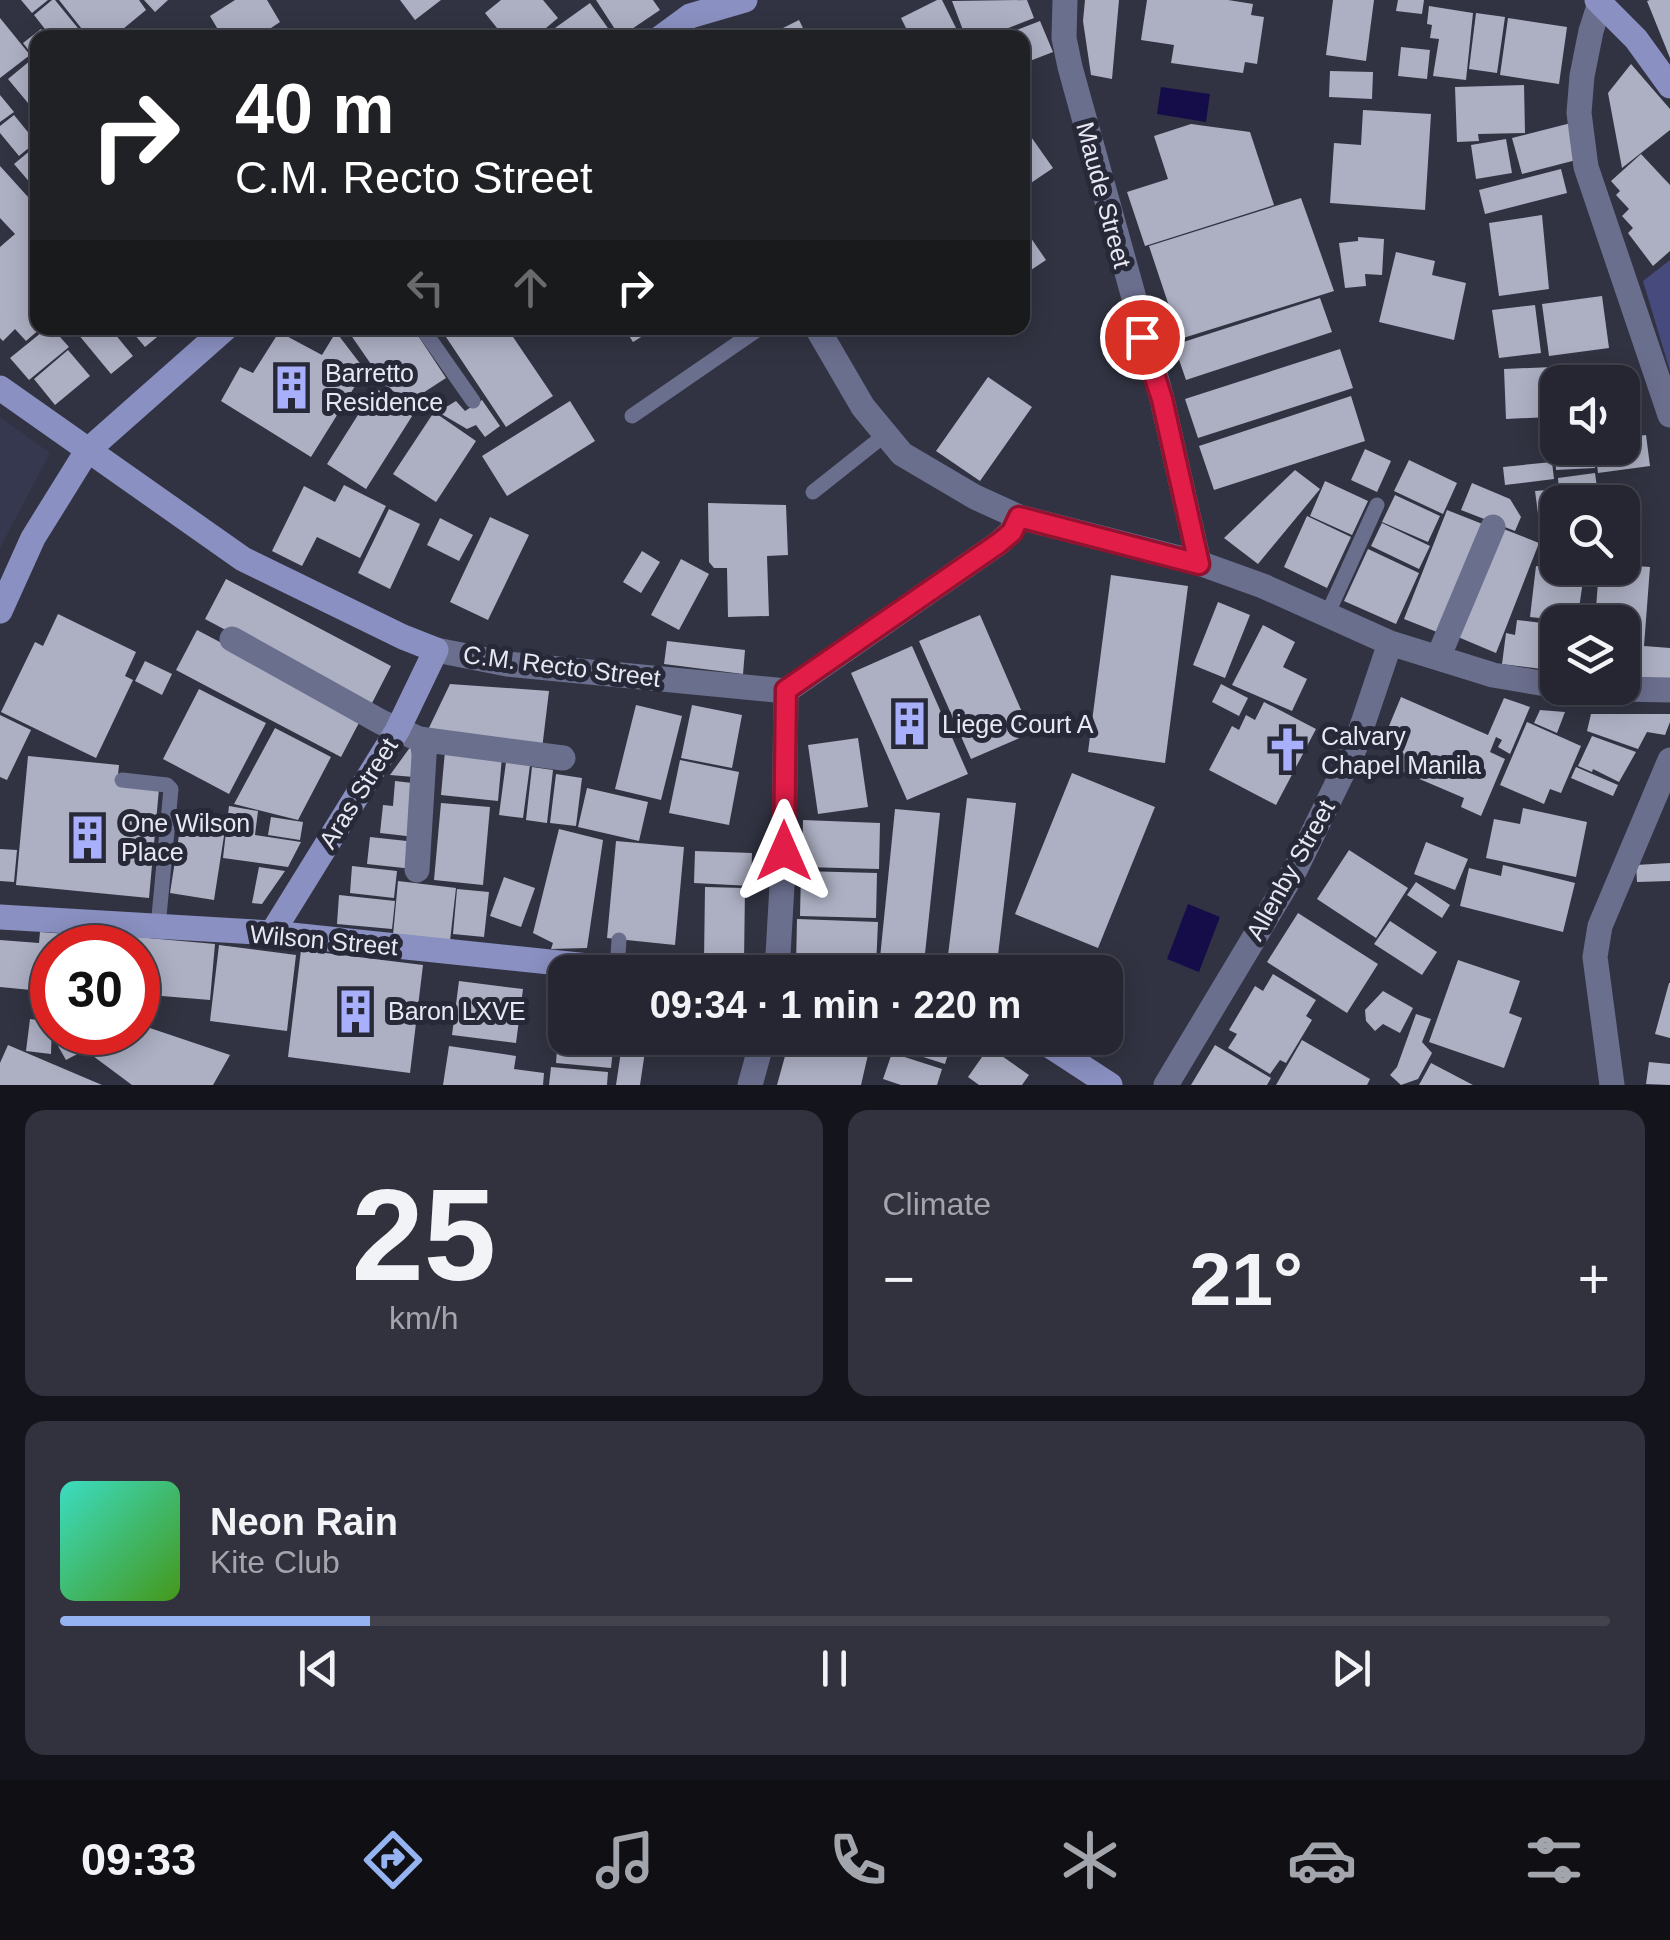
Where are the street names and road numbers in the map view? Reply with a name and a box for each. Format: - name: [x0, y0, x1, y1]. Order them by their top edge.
- street label: Maude Street: [1071, 119, 1137, 271]
- street label: C.M. Recto Street: [462, 640, 662, 692]
- street label: Aras Street: [313, 733, 403, 853]
- street label: Allenby Street: [1240, 795, 1340, 945]
- street label: Wilson Street: [249, 920, 399, 960]

